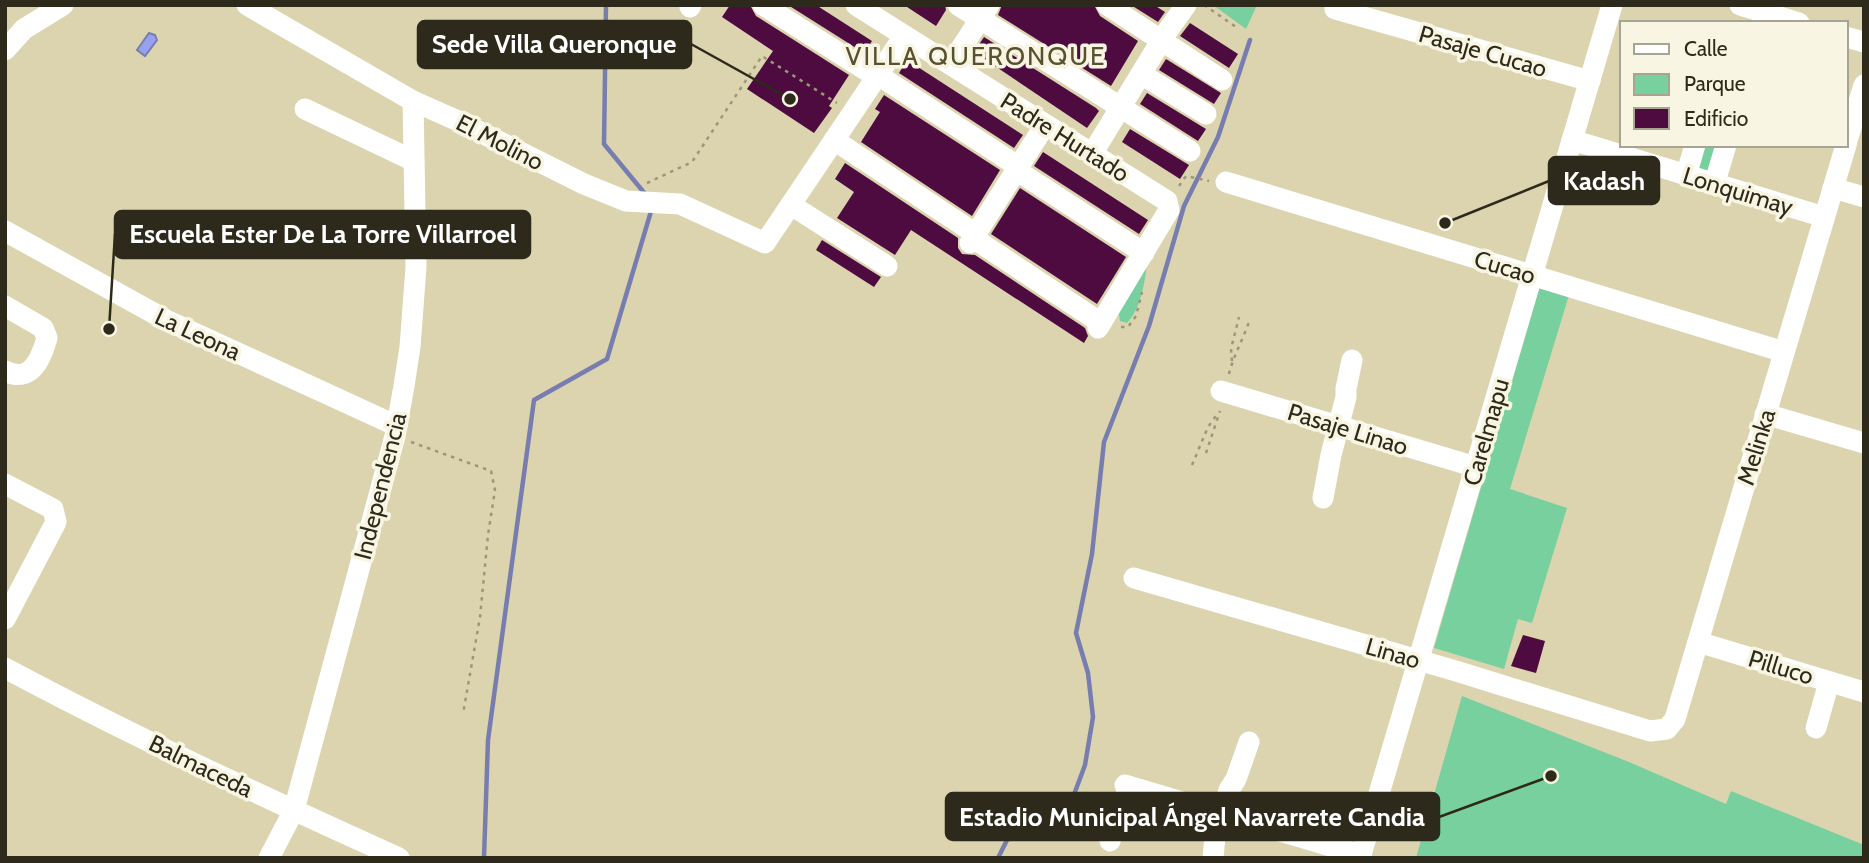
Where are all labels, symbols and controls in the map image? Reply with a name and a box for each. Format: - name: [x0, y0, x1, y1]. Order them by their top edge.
- street label: Pasaje Cucao: [1416, 19, 1550, 83]
- callout: Sede Villa Queronque: [418, 21, 691, 68]
- legend: [1620, 21, 1848, 147]
- text: Sede Villa Queronque: [432, 28, 676, 60]
- text: Calle: [1684, 36, 1728, 61]
- district label: VILLA QUERONQUE: [846, 40, 1106, 72]
- text: Parque: [1684, 71, 1746, 96]
- street label: Padre Hurtado: [995, 86, 1135, 188]
- text: Edificio: [1684, 106, 1748, 131]
- street label: El Molino: [451, 108, 549, 176]
- callout: Kadash: [1549, 157, 1659, 204]
- street label: Lonquimay: [1679, 161, 1797, 221]
- text: Kadash: [1563, 165, 1645, 197]
- callout: Escuela Ester De La Torre Villarroel: [115, 211, 530, 258]
- text: Escuela Ester De La Torre Villarroel: [129, 218, 517, 250]
- street label: Cucao: [1471, 244, 1539, 290]
- street label: La Leona: [151, 302, 246, 367]
- street label: Carelmapu: [1457, 375, 1515, 489]
- street label: Pasaje Linao: [1284, 397, 1412, 461]
- street label: Melinka: [1731, 405, 1781, 488]
- street label: Independencia: [348, 409, 412, 563]
- street label: Linao: [1362, 631, 1424, 675]
- street label: Pilluco: [1745, 643, 1817, 691]
- street label: Balmaceda: [144, 728, 258, 804]
- callout: Estadio Municipal Ángel Navarrete Candia: [946, 793, 1439, 840]
- text: Estadio Municipal Ángel Navarrete Candia: [959, 801, 1425, 833]

